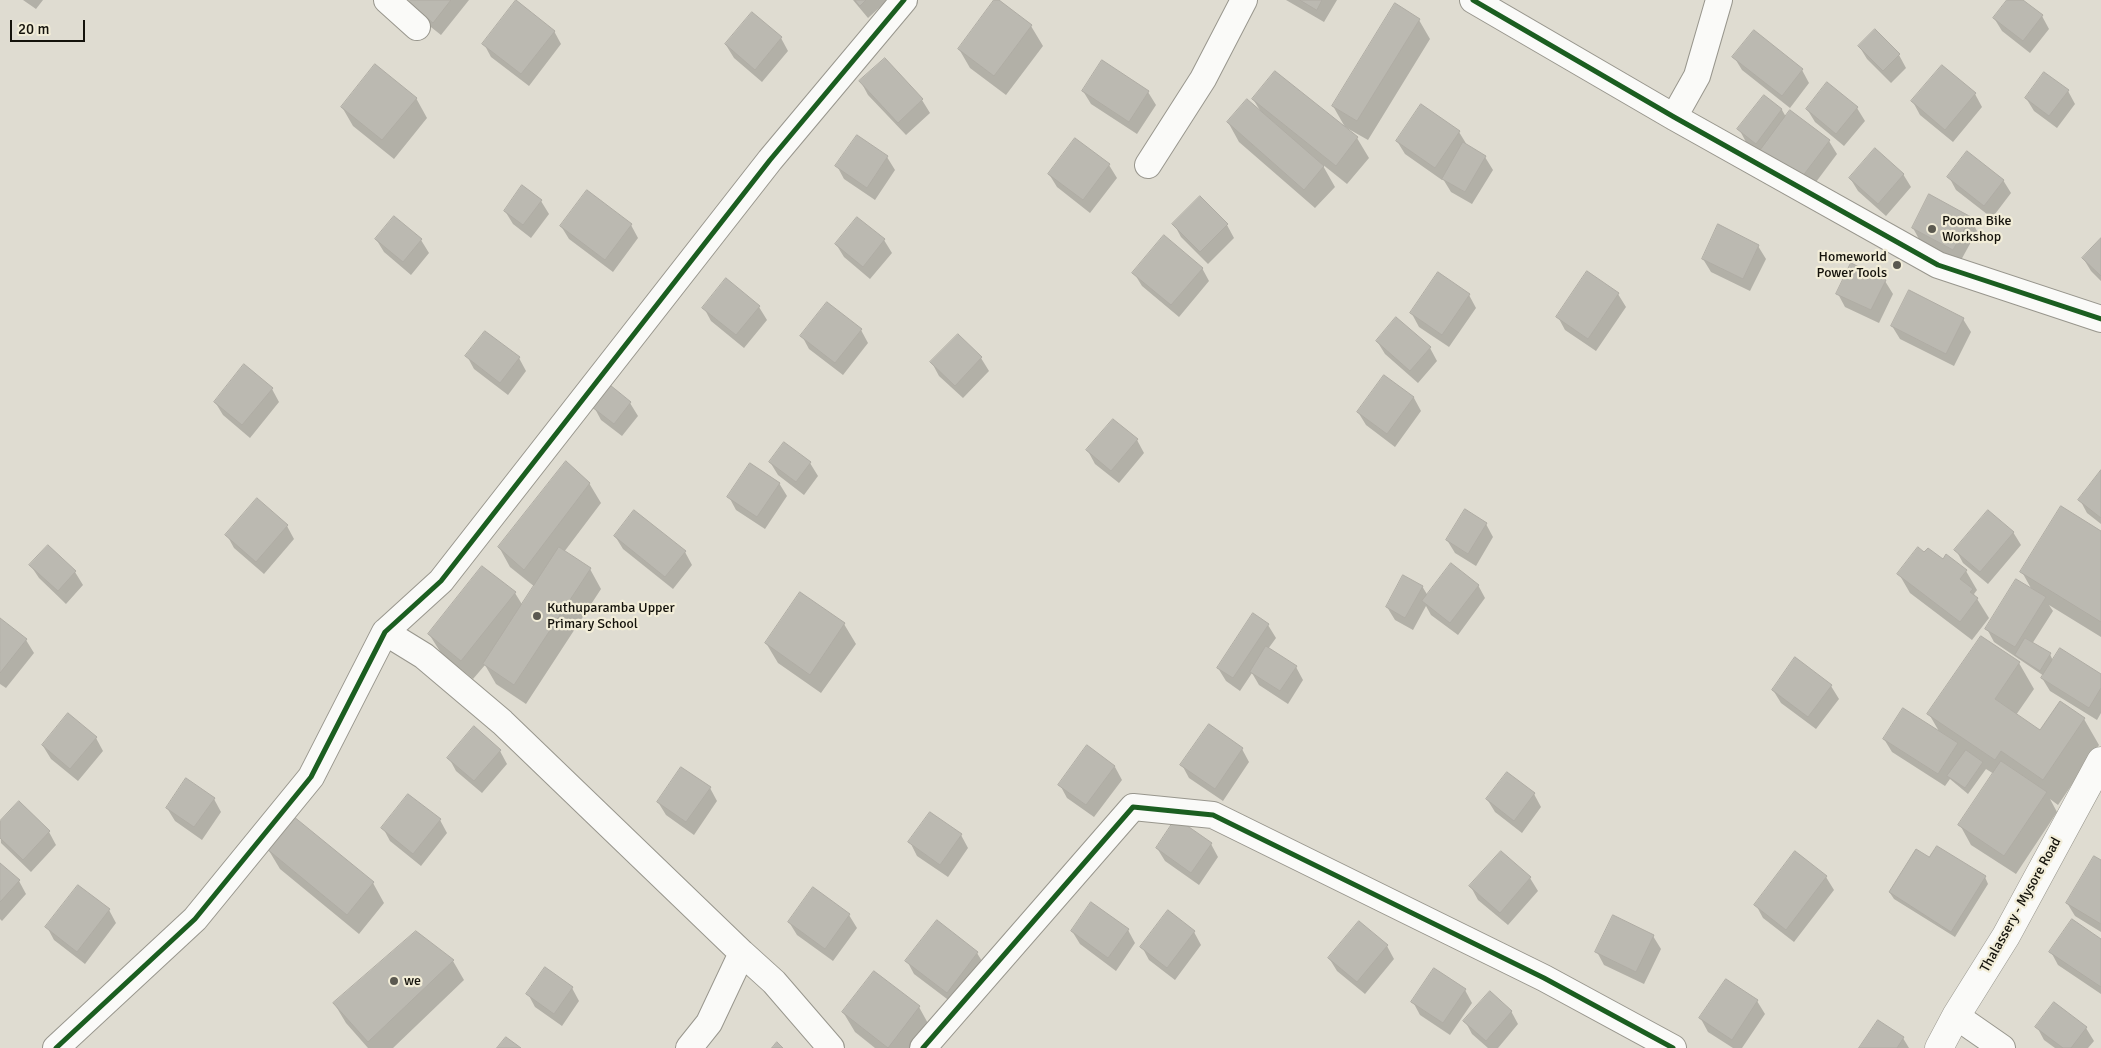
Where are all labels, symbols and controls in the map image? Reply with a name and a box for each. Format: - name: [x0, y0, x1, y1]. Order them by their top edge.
- scale bar: [12, 10, 88, 42]
- text: 20 m: [18, 20, 49, 38]
- place label: Pooma Bike Workshop: [1942, 213, 2011, 246]
- marker: Pooma Bike Workshop: [1926, 223, 1938, 235]
- place label: Homeworld Power Tools: [1817, 249, 1887, 282]
- marker: Homeworld Power Tools: [1891, 259, 1903, 271]
- place label: Kuthuparamba Upper Primary School: [547, 600, 675, 632]
- marker: Kuthuparamba Upper Primary School: [531, 610, 543, 622]
- street label: Thalassery - Mysore Road: [1977, 835, 2065, 975]
- place label: we: [404, 973, 421, 989]
- marker: we: [388, 975, 400, 987]

